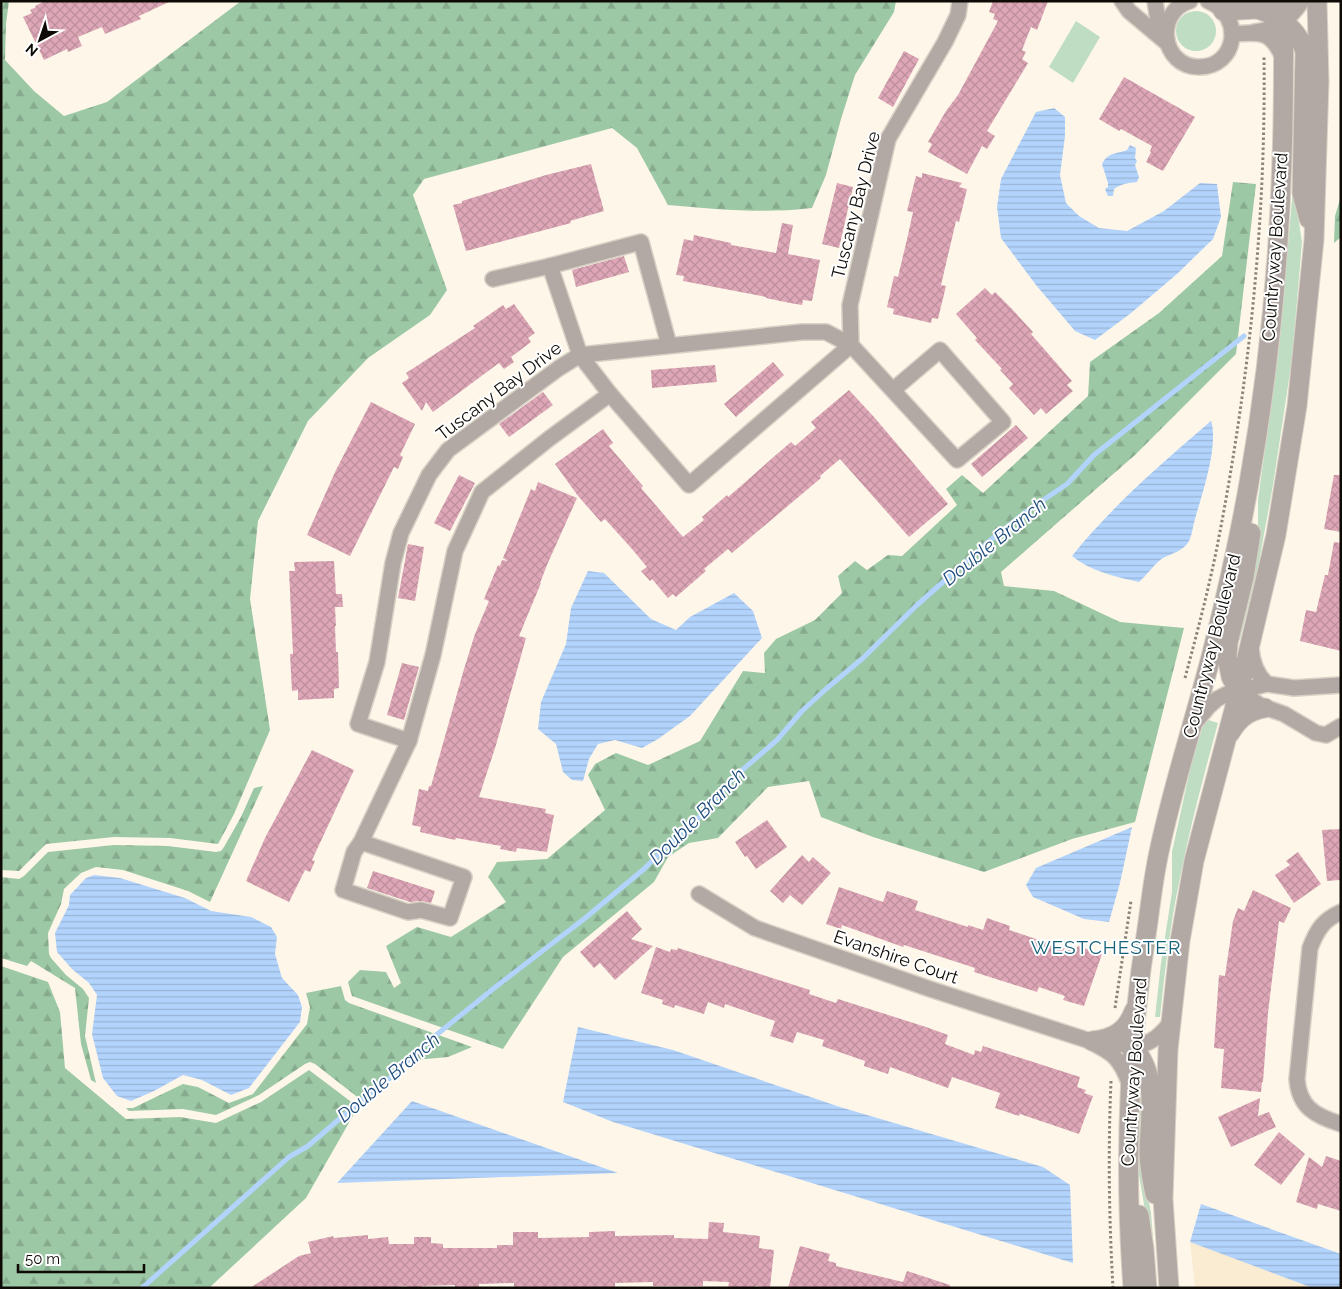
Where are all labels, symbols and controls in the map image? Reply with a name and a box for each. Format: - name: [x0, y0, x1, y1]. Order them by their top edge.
- north arrow: [15, 15, 65, 65]
- text: N: [22, 40, 41, 60]
- street label: Tuscany Bay Drive: [827, 129, 884, 281]
- street label: Countryway Boulevard: [1257, 152, 1292, 342]
- street label: Tuscany Bay Drive: [432, 337, 566, 444]
- water label: Double Branch: [938, 493, 1050, 589]
- street label: Countryway Boulevard: [1178, 552, 1245, 740]
- water label: Double Branch: [644, 763, 750, 869]
- street label: Evanshire Court: [831, 925, 961, 988]
- district label: WESTCHESTER: [1031, 936, 1181, 958]
- street label: Countryway Boulevard: [1116, 977, 1151, 1167]
- water label: Double Branch: [332, 1028, 444, 1126]
- scale bar: [18, 1242, 144, 1274]
- text: 50 m: [25, 1250, 60, 1268]

